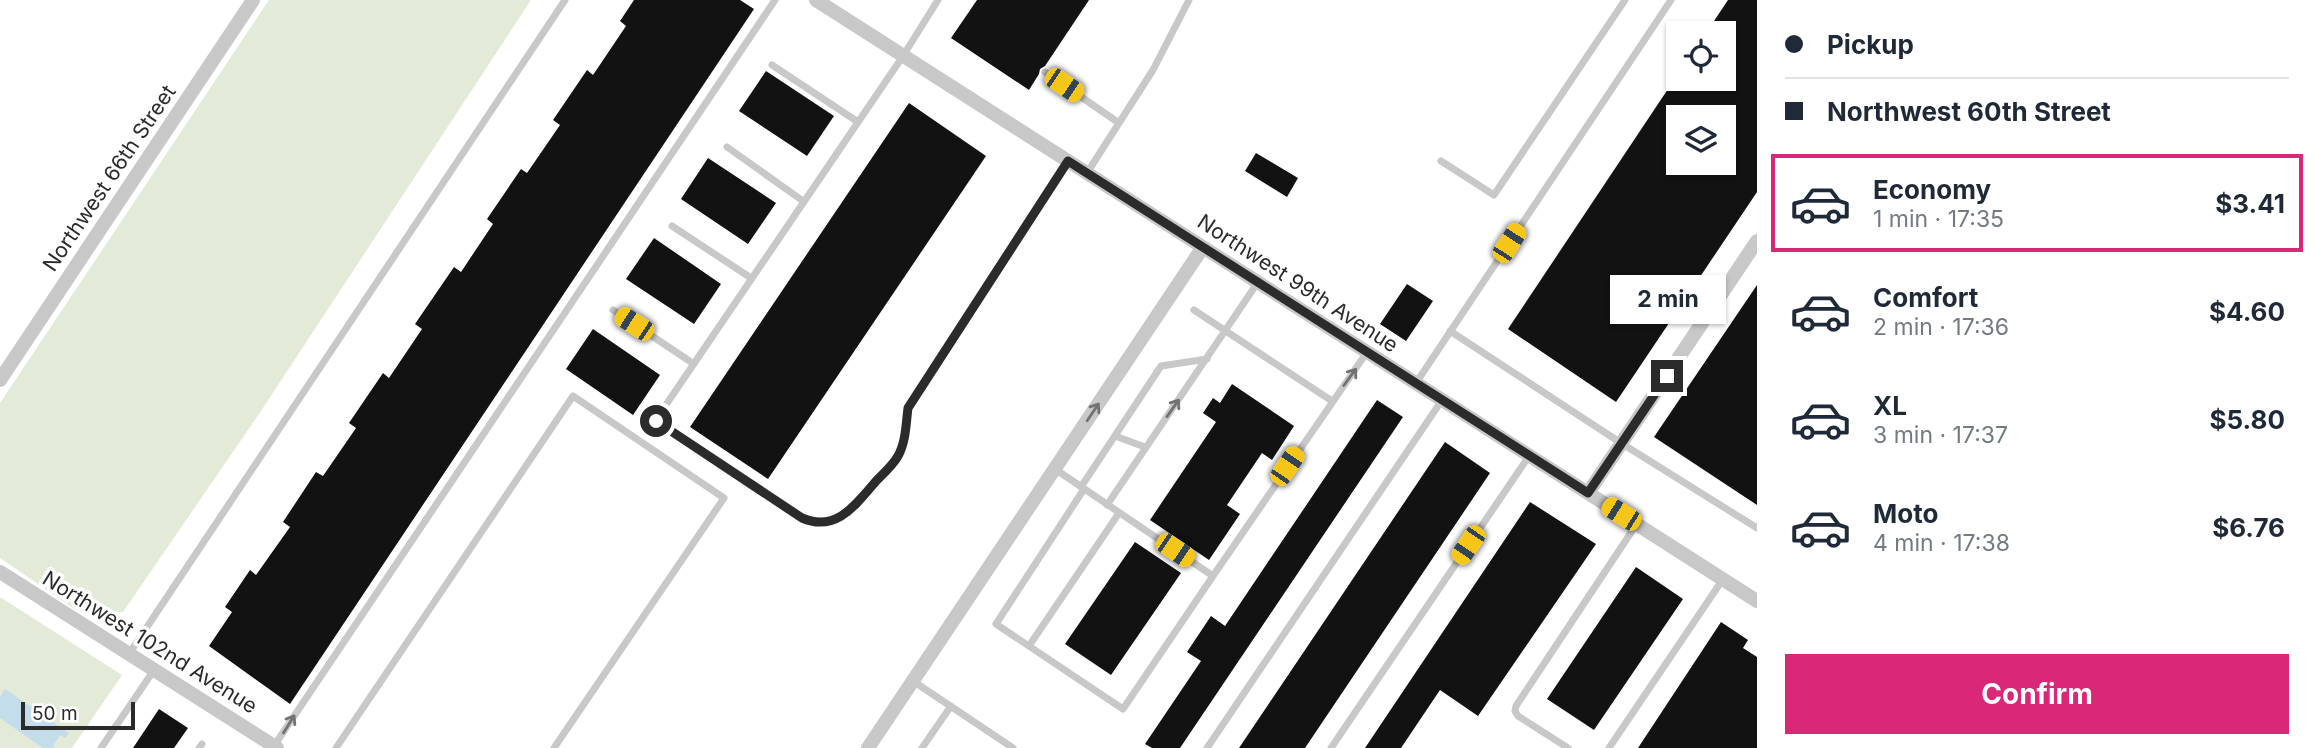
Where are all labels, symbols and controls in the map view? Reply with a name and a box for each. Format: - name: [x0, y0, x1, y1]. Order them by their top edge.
- map controls: [1666, 21, 1736, 175]
- button: locate: [1666, 21, 1736, 91]
- text: Pickup: [1827, 29, 1914, 60]
- car: [1041, 65, 1088, 105]
- street label: Northwest 66th Street: [37, 80, 181, 276]
- text: Northwest 60th Street: [1827, 96, 2111, 127]
- button: layers: [1666, 105, 1736, 175]
- icon: car: [1789, 172, 1852, 235]
- text: Economy: [1873, 174, 1991, 205]
- text: $3.41: [2215, 188, 2285, 219]
- text: 1 min · 17:35: [1873, 205, 2004, 233]
- street label: Northwest 99th Avenue: [1193, 209, 1403, 357]
- car: [1489, 220, 1530, 266]
- callout: 2 min: [1609, 274, 1725, 324]
- icon: car: [1789, 280, 1852, 343]
- text: Comfort: [1873, 282, 1978, 313]
- text: 2 min: [1637, 285, 1699, 313]
- text: $4.60: [2209, 296, 2285, 327]
- car: [611, 304, 658, 344]
- text: 2 min · 17:36: [1873, 313, 2009, 341]
- route end: [1651, 360, 1683, 392]
- one-way arrow: [1342, 367, 1357, 386]
- icon: car: [1789, 388, 1852, 451]
- text: XL: [1873, 390, 1907, 421]
- one-way arrow: [1166, 398, 1180, 418]
- one-way arrow: [1086, 403, 1100, 423]
- text: $5.80: [2210, 404, 2285, 435]
- route start: [640, 405, 672, 437]
- text: 3 min · 17:37: [1873, 421, 2008, 449]
- car: [1267, 443, 1308, 489]
- car: [1598, 494, 1645, 534]
- icon: car: [1789, 496, 1852, 559]
- text: Moto: [1873, 498, 1938, 529]
- text: $6.76: [2212, 512, 2285, 543]
- car: [1448, 522, 1489, 568]
- text: 4 min · 17:38: [1873, 529, 2010, 557]
- car: [1152, 530, 1199, 570]
- street label: Northwest 102nd Avenue: [38, 566, 262, 718]
- button: Confirm: [1785, 654, 2289, 734]
- scale bar: [21, 699, 135, 731]
- text: 50 m: [32, 702, 78, 725]
- one-way arrow: [282, 714, 296, 734]

